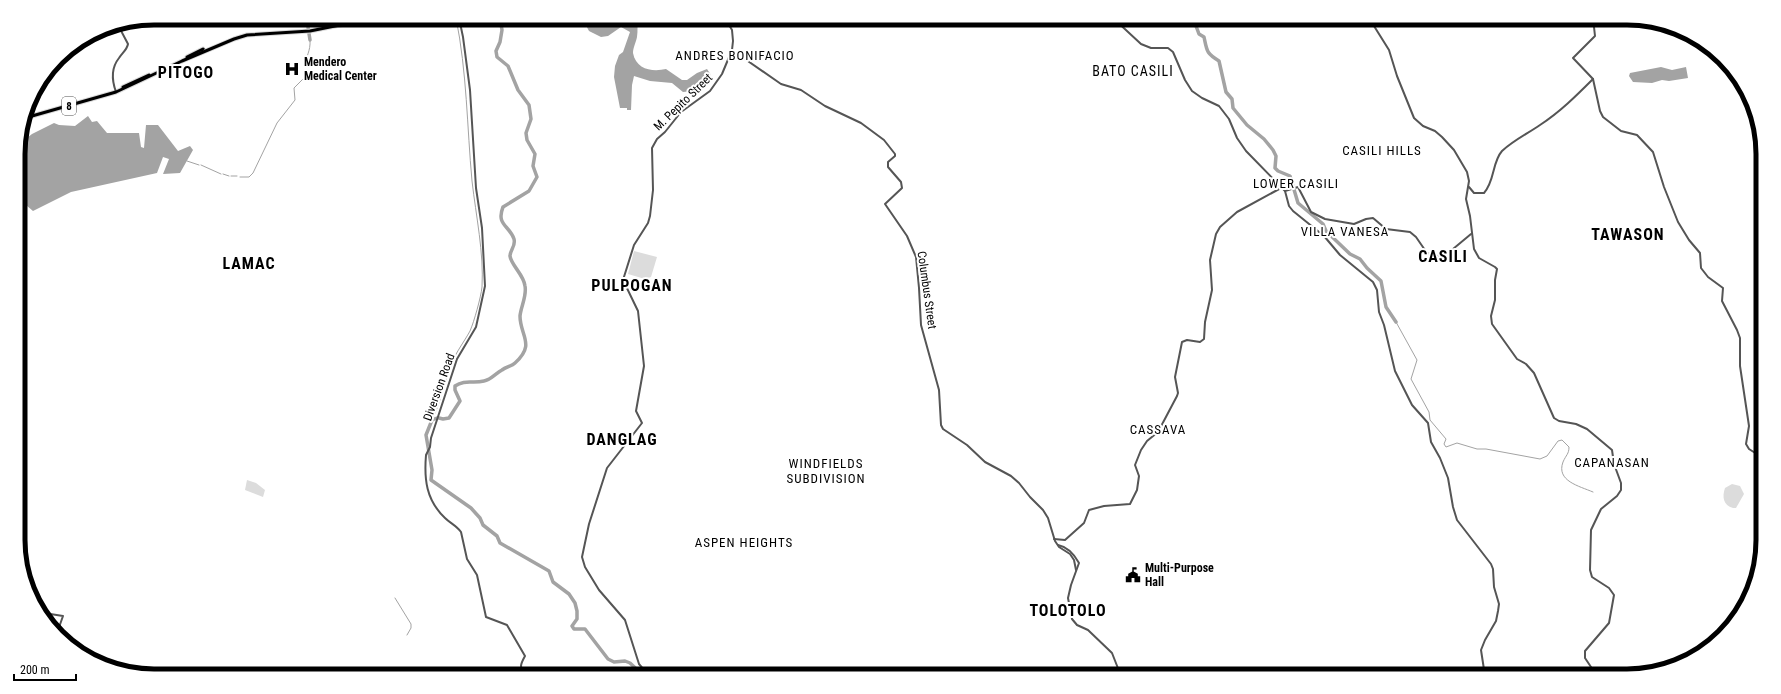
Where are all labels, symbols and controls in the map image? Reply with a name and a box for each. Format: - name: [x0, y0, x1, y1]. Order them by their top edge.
- district label: ANDRES BONIFACIO: [675, 48, 795, 63]
- place label: Mendero Medical Center: [304, 55, 377, 83]
- hospital icon: Mendero Medical Center: [283, 60, 301, 78]
- district label: PITOGO: [158, 63, 214, 82]
- district label: BATO CASILI: [1092, 63, 1174, 79]
- street label: M. Pepito Street: [651, 70, 716, 133]
- road number: 8: [62, 97, 76, 115]
- district label: CASILI HILLS: [1342, 143, 1422, 158]
- district label: LOWER CASILI: [1253, 176, 1339, 191]
- district label: VILLA VANESA: [1301, 224, 1389, 239]
- district label: TAWASON: [1591, 225, 1665, 244]
- district label: CASILI: [1418, 247, 1468, 266]
- street label: Columbus Street: [915, 250, 939, 330]
- district label: LAMAC: [222, 254, 276, 273]
- district label: PULPOGAN: [591, 276, 673, 295]
- street label: Diversion Road: [420, 351, 458, 423]
- district label: CASSAVA: [1130, 422, 1186, 437]
- district label: DANGLAG: [586, 430, 658, 449]
- district label: CAPANASAN: [1574, 455, 1650, 470]
- district label: WINDFIELDS SUBDIVISION: [786, 456, 866, 486]
- district label: ASPEN HEIGHTS: [695, 535, 793, 550]
- place label: Multi-Purpose Hall: [1145, 561, 1214, 589]
- public building icon: Multi-Purpose Hall: [1124, 566, 1142, 584]
- district label: TOLOTOLO: [1029, 601, 1107, 620]
- scale bar: [14, 656, 76, 682]
- text: 200 m: [20, 663, 50, 677]

